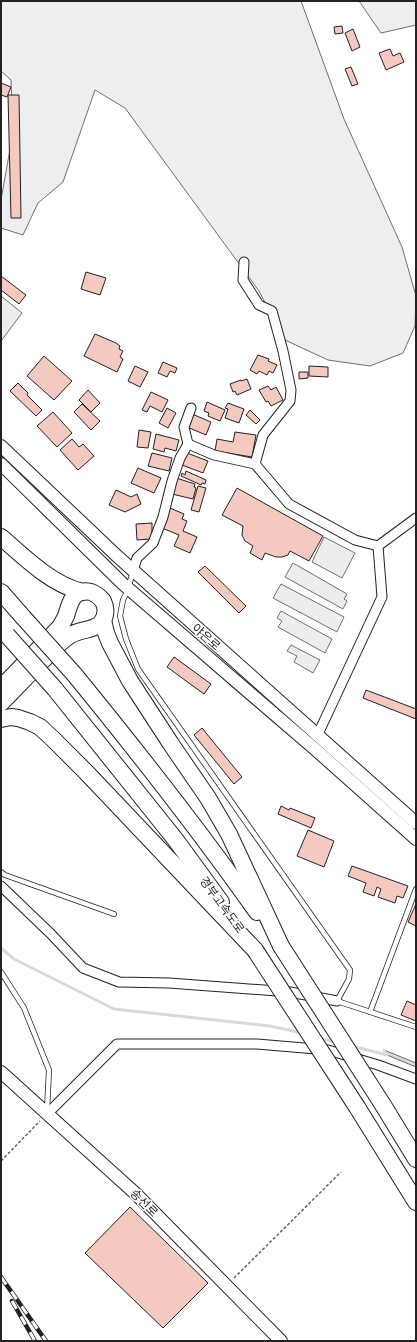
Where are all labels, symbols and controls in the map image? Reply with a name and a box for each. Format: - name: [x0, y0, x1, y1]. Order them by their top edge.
- street label: 야은로: [188, 620, 224, 654]
- street label: 경부고속도로: [196, 873, 248, 937]
- street label: 송선로: [127, 1186, 161, 1220]

